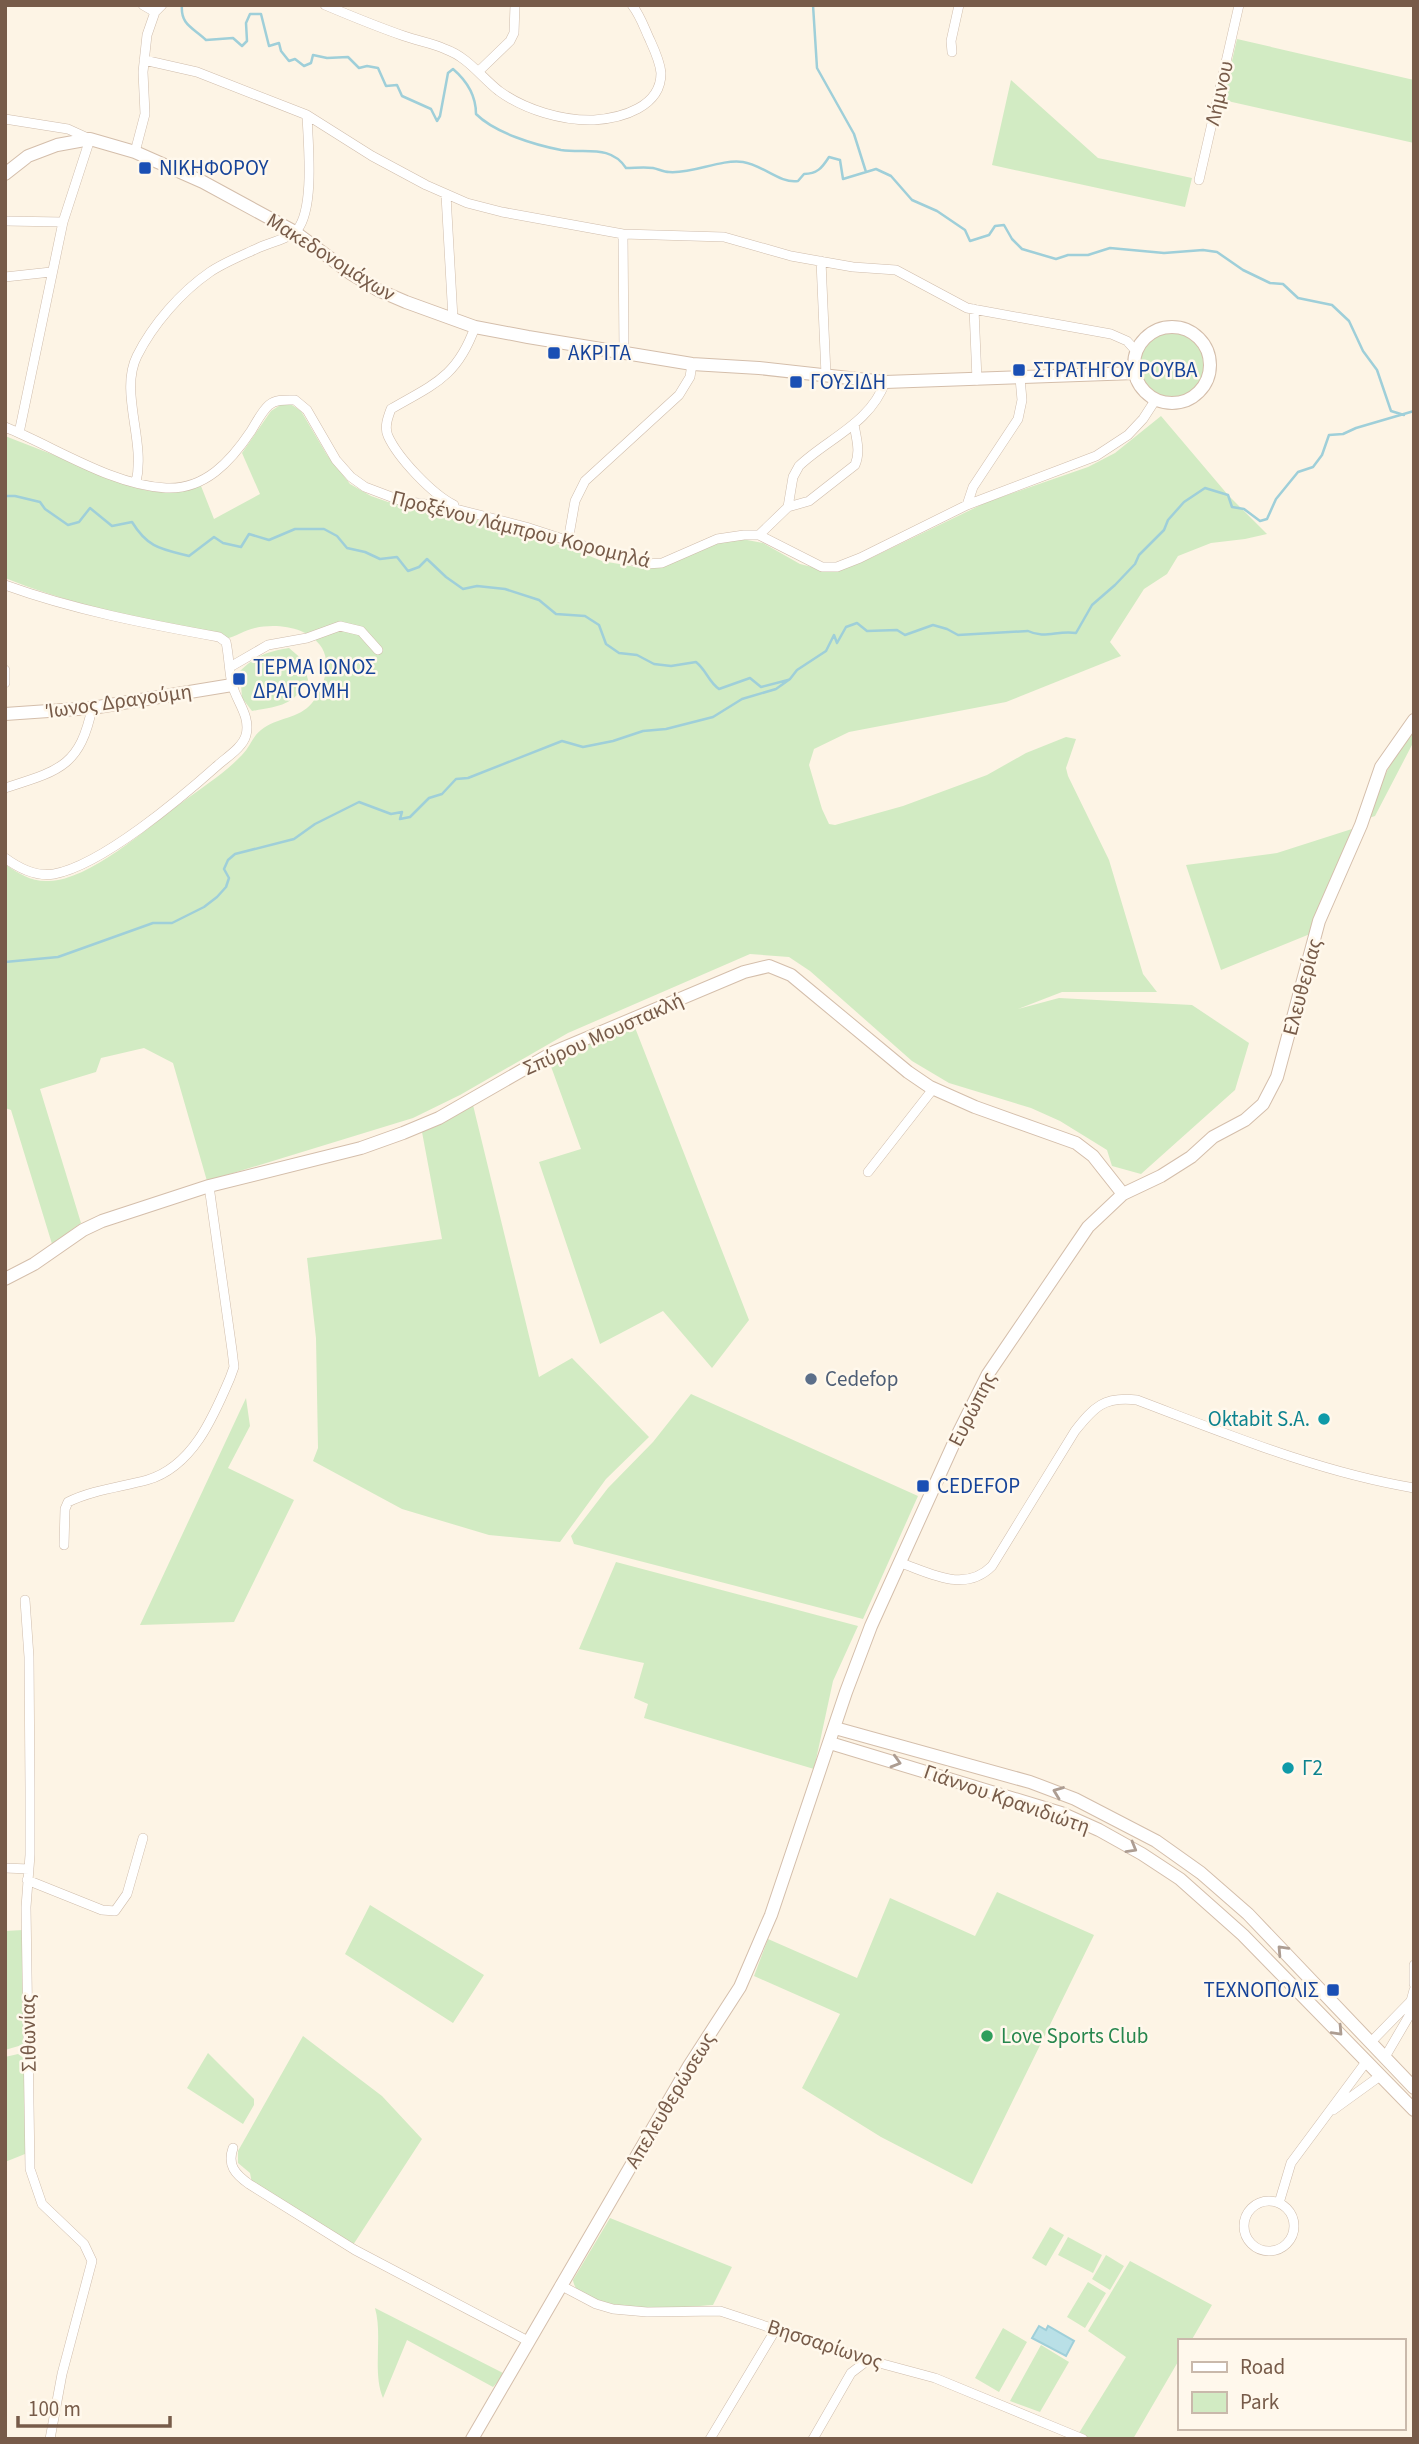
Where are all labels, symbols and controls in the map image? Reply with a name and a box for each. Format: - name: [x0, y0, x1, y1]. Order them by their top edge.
- street label: Λήμνου: [1197, 58, 1241, 128]
- place label: ΝΙΚΗΦΟΡΟΥ: [159, 153, 269, 183]
- marker: ΝΙΚΗΦΟΡΟΥ: [137, 160, 153, 176]
- street label: Μακεδονομάχων: [261, 205, 401, 309]
- place label: ΑΚΡΙΤΑ: [568, 338, 631, 368]
- marker: ΑΚΡΙΤΑ: [546, 345, 562, 361]
- place label: ΣΤΡΑΤΗΓΟΥ ΡΟΥΒΑ: [1033, 355, 1198, 385]
- marker: ΣΤΡΑΤΗΓΟΥ ΡΟΥΒΑ: [1011, 362, 1027, 378]
- place label: ΓΟΥΣΙΔΗ: [810, 367, 886, 397]
- marker: ΓΟΥΣΙΔΗ: [788, 374, 804, 390]
- street label: Προξένου Λάμπρου Κορομηλά: [388, 482, 654, 576]
- place label: ΤΕΡΜΑ ΙΩΝΟΣ ΔΡΑΓΟΥΜΗ: [253, 652, 376, 706]
- marker: ΤΕΡΜΑ ΙΩΝΟΣ ΔΡΑΓΟΥΜΗ: [231, 671, 247, 687]
- street label: Ίωνος Δραγούμη: [43, 676, 194, 726]
- street label: Ελευθερίας: [1275, 935, 1329, 1039]
- street label: Σπύρου Μουστακλή: [518, 985, 688, 1083]
- place label: Cedefop: [825, 1364, 898, 1394]
- street label: Ευρώπης: [940, 1366, 1004, 1452]
- marker: Cedefop: [803, 1371, 819, 1387]
- place label: Oktabit S.A.: [1208, 1404, 1310, 1434]
- marker: Oktabit S.A.: [1316, 1411, 1332, 1427]
- place label: CEDEFOP: [937, 1471, 1020, 1501]
- marker: CEDEFOP: [915, 1478, 931, 1494]
- place label: Γ2: [1302, 1753, 1323, 1783]
- one-way arrow: [890, 1754, 902, 1769]
- street label: Γιάννου Κρανιδιώτη: [920, 1757, 1094, 1841]
- marker: Γ2: [1280, 1760, 1296, 1776]
- one-way arrow: [1053, 1787, 1065, 1801]
- one-way arrow: [1124, 1840, 1137, 1853]
- one-way arrow: [1277, 1945, 1290, 1958]
- place label: ΤΕΧΝΟΠΟΛΙΣ: [1203, 1975, 1319, 2005]
- marker: ΤΕΧΝΟΠΟΛΙΣ: [1325, 1982, 1341, 1998]
- street label: Σιθωνίας: [12, 1994, 44, 2072]
- place label: Love Sports Club: [1001, 2021, 1148, 2051]
- one-way arrow: [1329, 2023, 1342, 2036]
- street label: Απελευθερώσεως: [617, 2026, 723, 2174]
- marker: Love Sports Club: [979, 2028, 995, 2044]
- street label: Βησσαρίωνος: [764, 2311, 886, 2377]
- legend: [1178, 2339, 1405, 2430]
- text: Road: [1240, 2352, 1285, 2382]
- scale bar: [18, 2384, 170, 2428]
- text: Park: [1240, 2387, 1280, 2417]
- text: 100 m: [28, 2394, 81, 2424]

